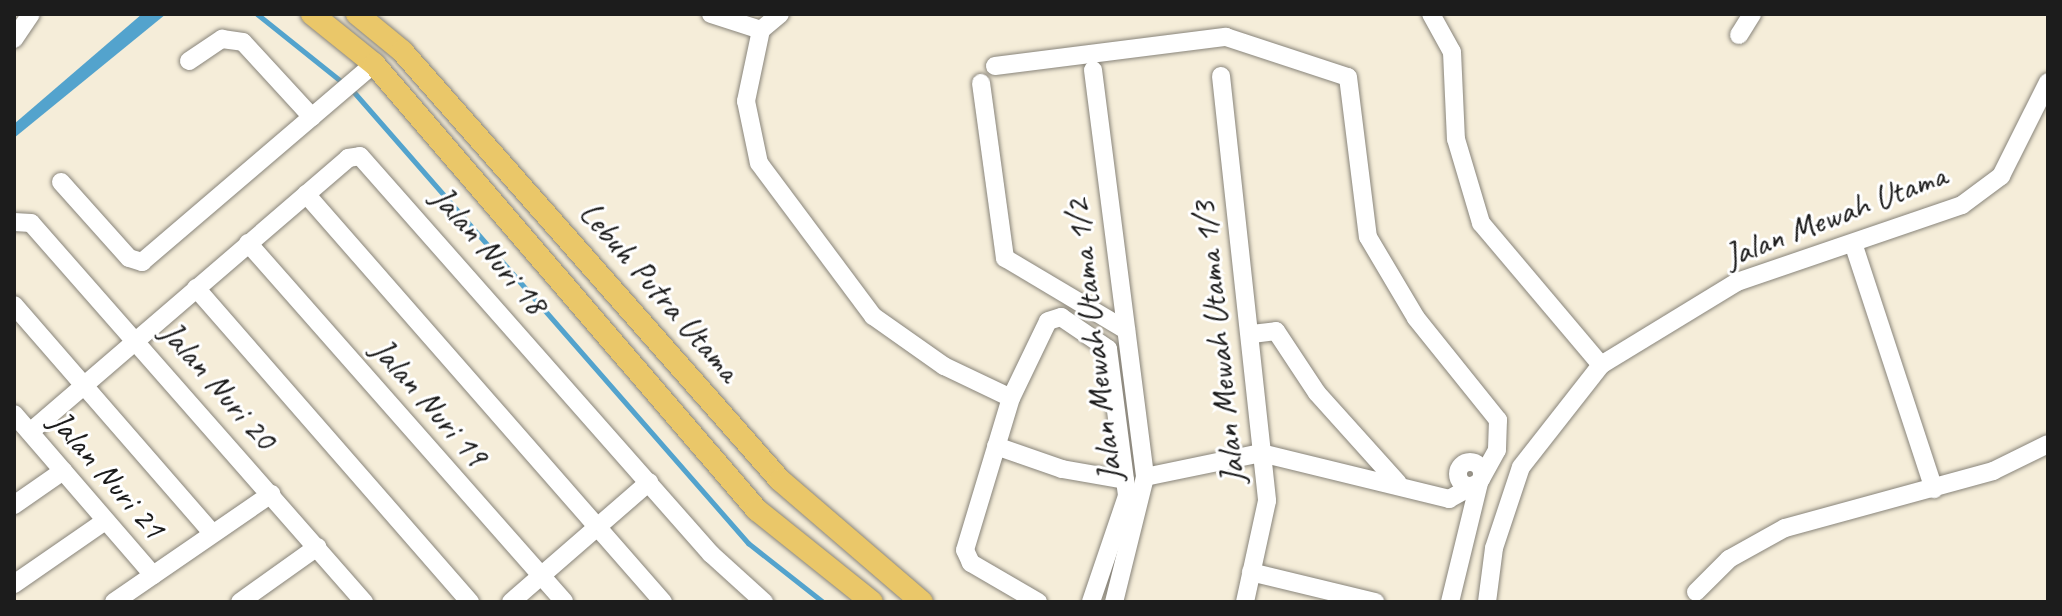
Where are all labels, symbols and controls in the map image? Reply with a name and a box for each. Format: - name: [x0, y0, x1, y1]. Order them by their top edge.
- street label: Jalan Mewah Utama: [1717, 154, 1953, 276]
- street label: Jalan Nuri 18: [423, 177, 557, 323]
- street label: Lebuh Putra Utama: [570, 192, 750, 390]
- street label: Jalan Mewah Utama 1/2: [1055, 196, 1131, 486]
- street label: Jalan Mewah Utama 1/3: [1183, 198, 1253, 488]
- street label: Jalan Nuri 20: [152, 312, 286, 458]
- street label: Jalan Nuri 19: [363, 329, 497, 475]
- street label: Jalan Nuri 21: [41, 401, 175, 547]

